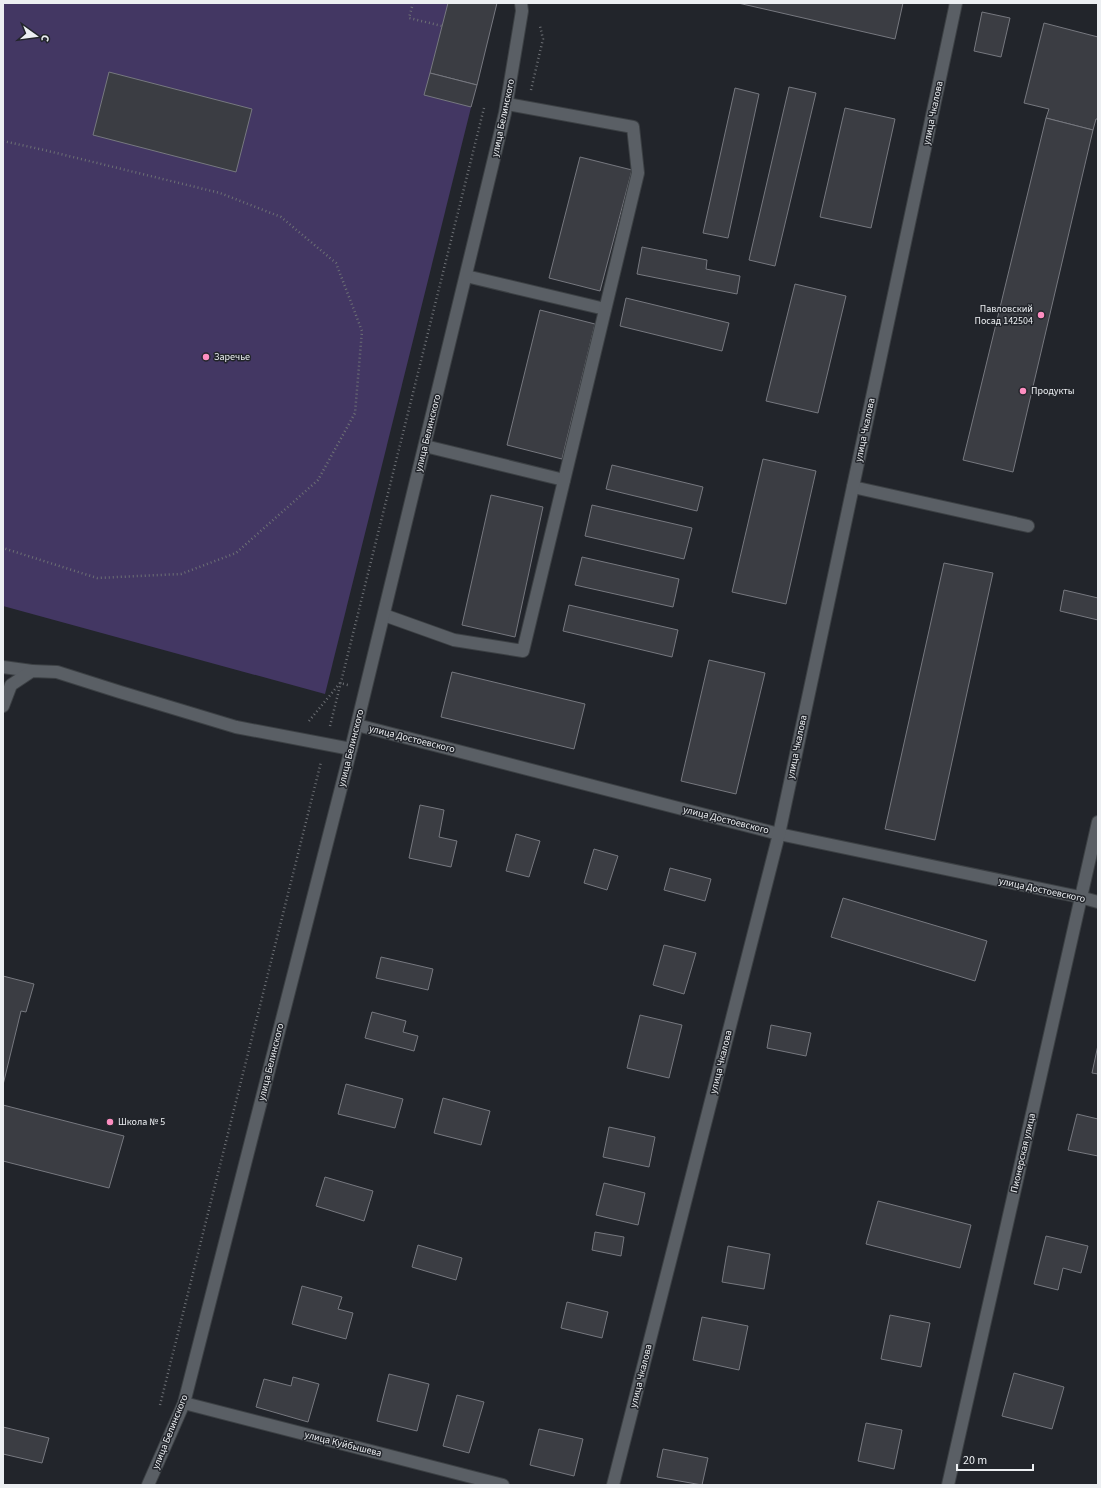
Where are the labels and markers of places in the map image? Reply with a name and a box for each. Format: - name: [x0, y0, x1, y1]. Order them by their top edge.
- place label: Павловский Посад 142504: [974, 302, 1033, 328]
- marker: Павловский Посад 142504: [1036, 310, 1046, 320]
- place label: Заречье: [214, 350, 250, 364]
- marker: Заречье: [201, 352, 211, 362]
- place label: Продукты: [1031, 384, 1075, 398]
- marker: Продукты: [1018, 386, 1028, 396]
- place label: Школа № 5: [118, 1115, 165, 1129]
- marker: Школа № 5: [105, 1117, 115, 1127]

